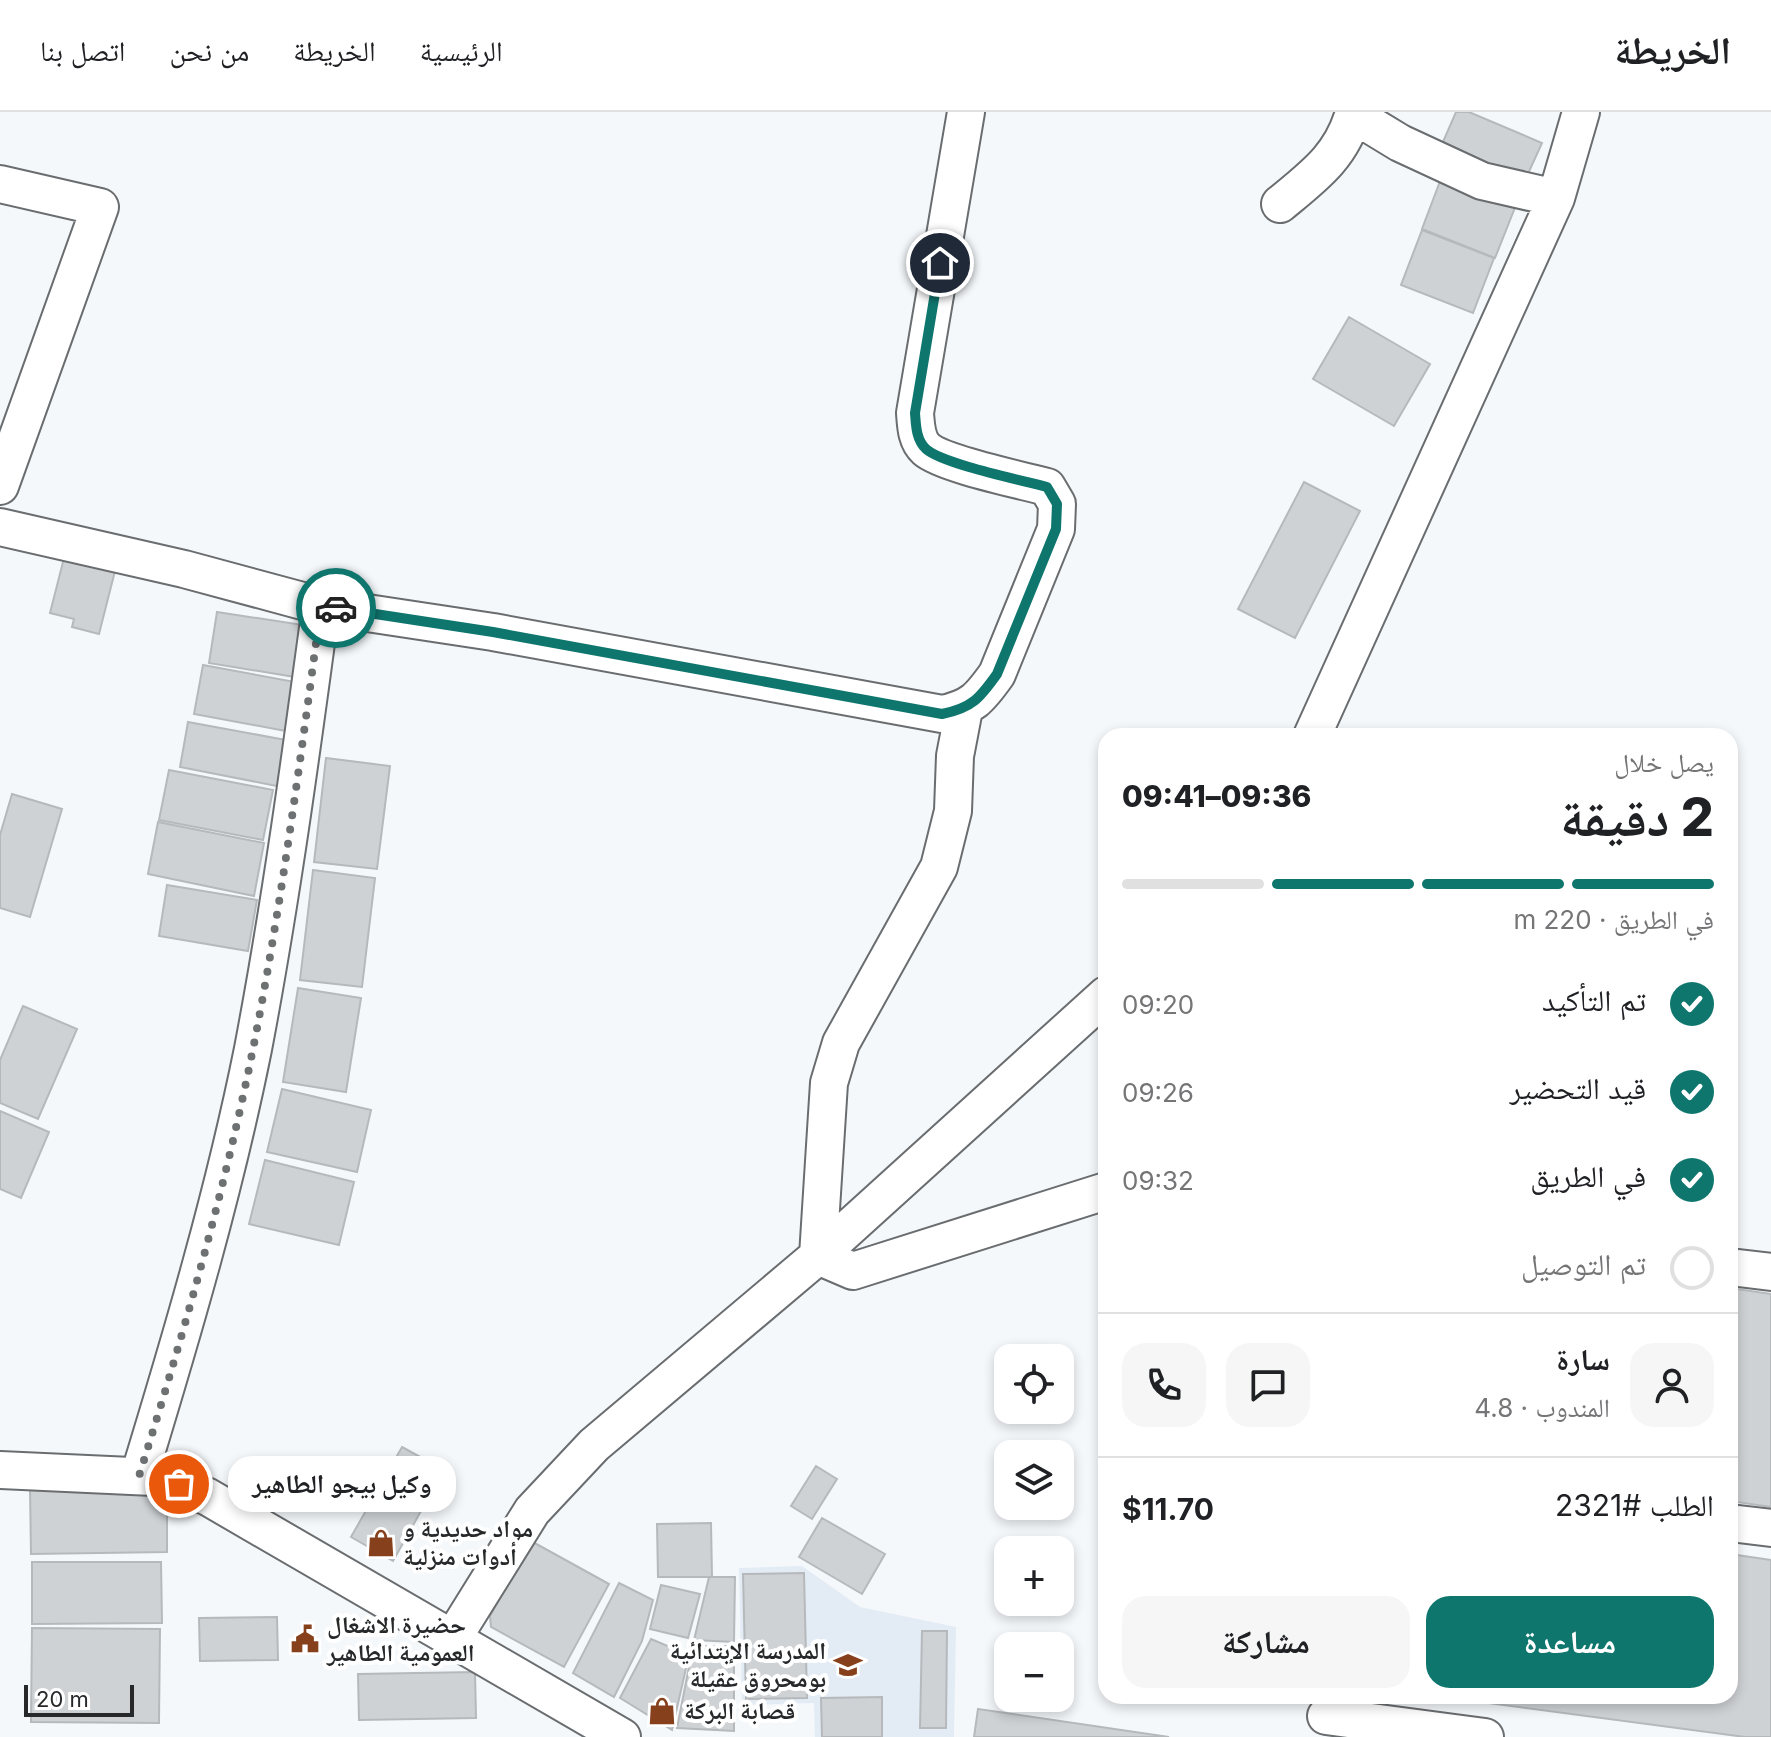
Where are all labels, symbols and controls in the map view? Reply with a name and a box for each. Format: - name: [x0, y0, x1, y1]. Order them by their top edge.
- text: الخريطة: [1614, 27, 1731, 73]
- text: اتصل بنا: [40, 34, 125, 68]
- text: من نحن: [169, 34, 249, 68]
- text: الخريطة: [293, 34, 376, 68]
- text: الرئيسية: [420, 34, 503, 68]
- pin: [906, 229, 974, 297]
- icon: home: [918, 241, 962, 285]
- courier: [296, 568, 376, 648]
- icon: car: [314, 586, 358, 630]
- text: يصل خلال: [1614, 747, 1714, 778]
- text: 09:36–09:41: [1122, 778, 1311, 814]
- text: 2 دقيقة: [1560, 786, 1714, 849]
- text: في الطريق · 220 m: [1513, 904, 1714, 935]
- text: تم التأكيد: [1542, 982, 1646, 1018]
- icon: check: [1670, 982, 1714, 1026]
- text: 09:20: [1122, 989, 1194, 1020]
- text: قيد التحضير: [1509, 1070, 1646, 1106]
- icon: check: [1670, 1070, 1714, 1114]
- text: 09:26: [1122, 1077, 1194, 1108]
- text: في الطريق: [1530, 1158, 1646, 1194]
- icon: check: [1670, 1158, 1714, 1202]
- text: 09:32: [1122, 1165, 1194, 1196]
- text: تم التوصيل: [1521, 1246, 1646, 1282]
- text: سارة: [1556, 1341, 1610, 1377]
- button: phone: [1122, 1343, 1206, 1427]
- button: chat: [1226, 1343, 1310, 1427]
- button: person: [1630, 1343, 1714, 1427]
- map controls: [994, 1344, 1074, 1712]
- button: locate: [994, 1344, 1074, 1424]
- text: المندوب · 4.8: [1474, 1392, 1610, 1423]
- button: layers: [994, 1440, 1074, 1520]
- pin: [145, 1450, 213, 1518]
- callout: وكيل بيجو الطاهير: [227, 1456, 455, 1512]
- icon: bag: [157, 1462, 201, 1506]
- text: وكيل بيجو الطاهير: [252, 1468, 432, 1499]
- text: الطلب #2321: [1555, 1487, 1714, 1523]
- text: $11.70: [1122, 1491, 1214, 1527]
- place label: مواد حديدية و أدوات منزلية: [403, 1514, 533, 1571]
- shop icon: مواد حديدية و أدوات منزلية: [366, 1528, 396, 1558]
- button: +: [994, 1536, 1074, 1616]
- button: مشاركة: [1122, 1596, 1410, 1688]
- button: مساعدة: [1426, 1596, 1714, 1688]
- place label: حضيرة الاشغال العمومية الطاهير: [326, 1610, 475, 1667]
- public building icon: حضيرة الاشغال العمومية الطاهير: [290, 1624, 320, 1654]
- button: −: [994, 1632, 1074, 1712]
- place label: المدرسة الإبتدائية بومحروق عقيلة: [670, 1636, 826, 1693]
- school or university icon: المدرسة الإبتدائية بومحروق عقيلة: [833, 1650, 863, 1680]
- scale bar: [24, 1681, 134, 1717]
- text: 20 m: [36, 1686, 89, 1712]
- shop icon: قصابة البركة: [647, 1696, 677, 1726]
- place label: قصابة البركة: [684, 1696, 795, 1725]

